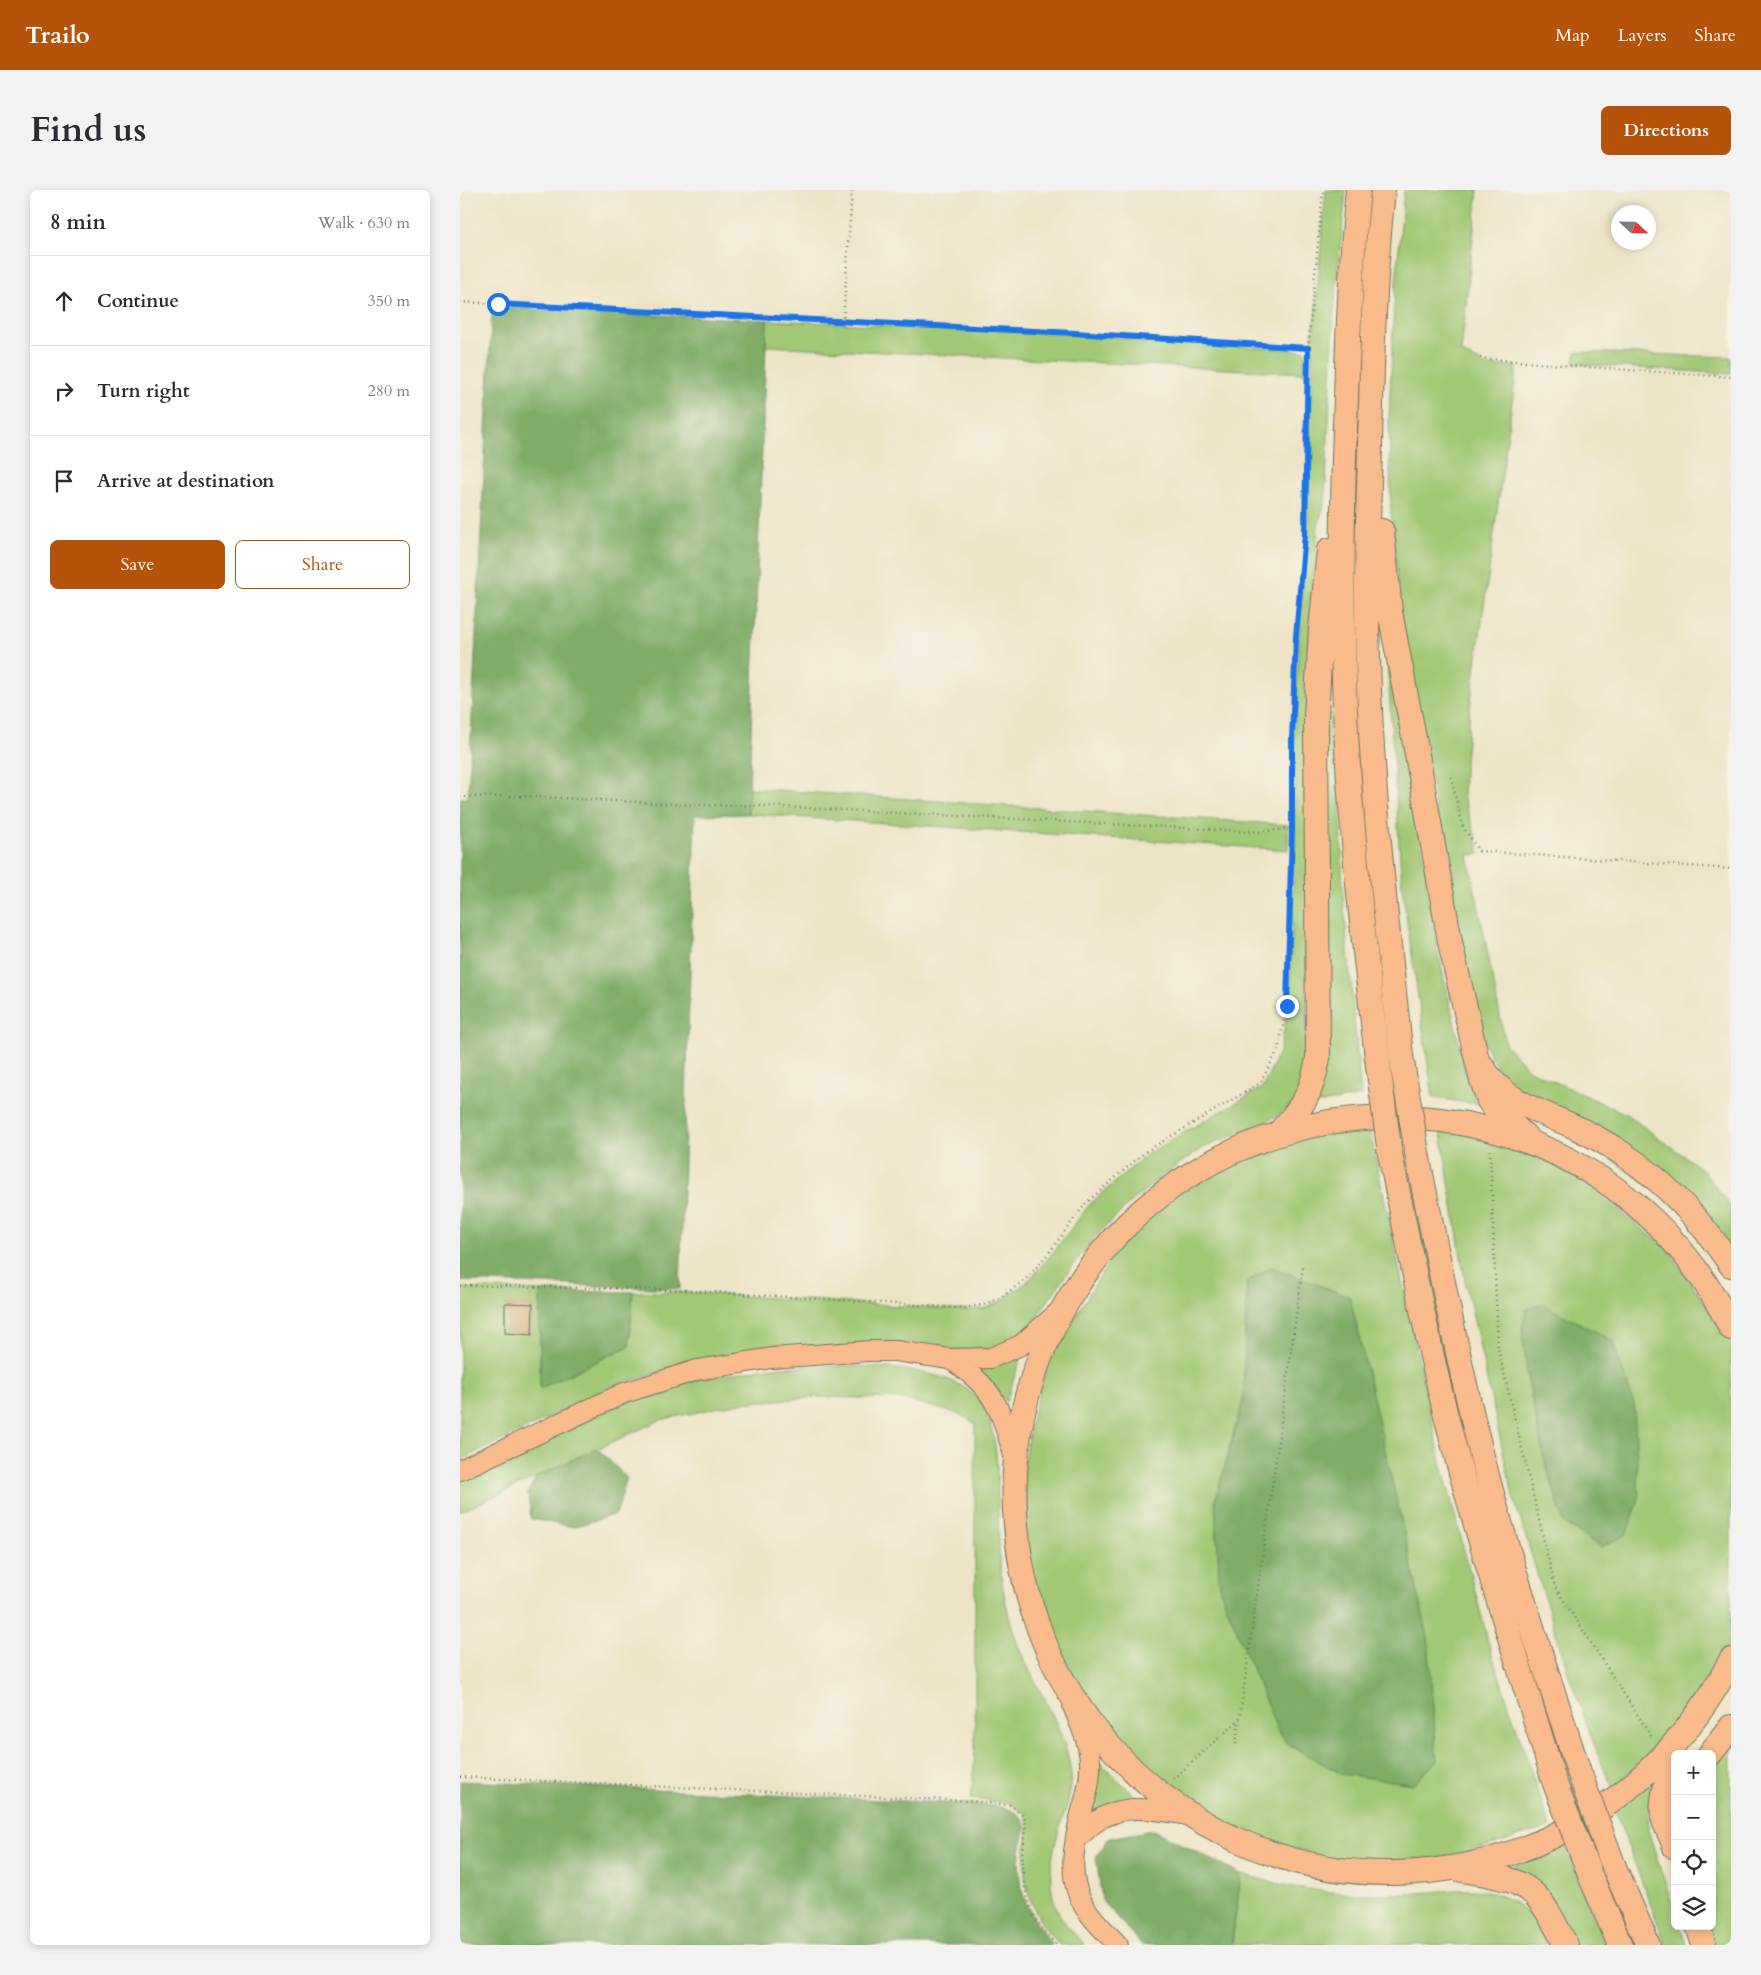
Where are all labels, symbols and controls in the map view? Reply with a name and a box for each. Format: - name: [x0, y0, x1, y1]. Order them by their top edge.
- text: Trailo: [25, 19, 90, 52]
- text: Map: [1555, 23, 1590, 48]
- text: Layers: [1618, 23, 1667, 48]
- text: Share: [1695, 23, 1736, 48]
- text: Find us: [30, 106, 146, 154]
- button: Directions: [1601, 106, 1731, 155]
- north arrow: [1611, 205, 1656, 250]
- text: 8 min: [50, 208, 106, 237]
- text: Walk · 630 m: [318, 212, 410, 234]
- icon: ahead: [50, 287, 78, 315]
- text: Continue: [97, 288, 179, 314]
- text: 350 m: [368, 290, 410, 312]
- route start: [487, 293, 510, 316]
- icon: right: [50, 377, 78, 405]
- text: Turn right: [97, 378, 189, 404]
- text: 280 m: [368, 380, 410, 402]
- icon: arrive: [50, 467, 78, 495]
- text: Arrive at destination: [97, 468, 274, 494]
- button: Save: [50, 540, 225, 589]
- button: Share: [235, 540, 410, 589]
- route end: [1276, 995, 1299, 1018]
- map controls: [1671, 1750, 1716, 1930]
- button: +: [1671, 1750, 1716, 1795]
- button: −: [1671, 1795, 1716, 1840]
- button: locate: [1671, 1840, 1716, 1885]
- button: layers: [1671, 1885, 1716, 1930]

